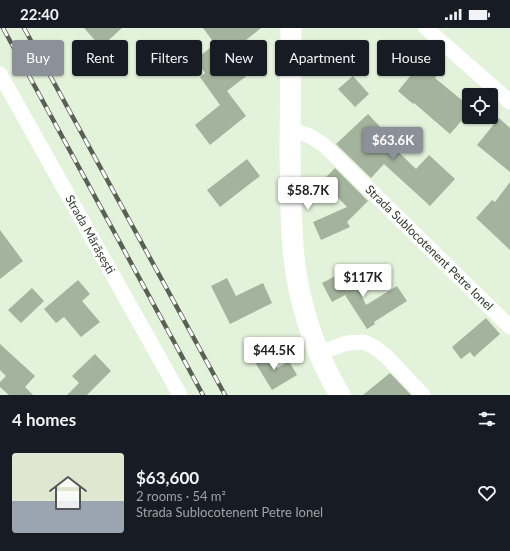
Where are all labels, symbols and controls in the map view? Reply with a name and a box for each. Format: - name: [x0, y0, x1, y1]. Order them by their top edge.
- text: 22:40: [20, 5, 59, 23]
- chip: Buy: [12, 40, 64, 76]
- chip: Rent: [72, 40, 128, 76]
- chip: Filters: [136, 40, 202, 76]
- chip: New: [210, 40, 267, 76]
- chip: Apartment: [275, 40, 369, 76]
- chip: House: [377, 40, 445, 76]
- map controls: [462, 88, 498, 124]
- button: locate: [462, 88, 498, 124]
- pin: $63.6K: [360, 127, 426, 161]
- text: $63.6K: [372, 132, 414, 148]
- pin: $58.7K: [275, 177, 341, 211]
- text: $58.7K: [287, 182, 329, 198]
- street label: Strada Sublocotenent Petre Ionel: [362, 182, 497, 313]
- street label: Strada Mărășești: [62, 192, 118, 276]
- pin: $117K: [335, 264, 391, 298]
- text: $117K: [343, 269, 383, 285]
- pin: $44.5K: [241, 337, 307, 371]
- text: $44.5K: [253, 342, 295, 358]
- icon: filters: [476, 408, 498, 430]
- text: 4 homes: [12, 409, 76, 430]
- text: $63,600: [136, 467, 199, 488]
- icon: home: [44, 469, 92, 517]
- icon: heart: [476, 482, 498, 504]
- text: 2 rooms · 54 m²: [136, 488, 226, 504]
- text: Strada Sublocotenent Petre Ionel: [136, 504, 323, 520]

